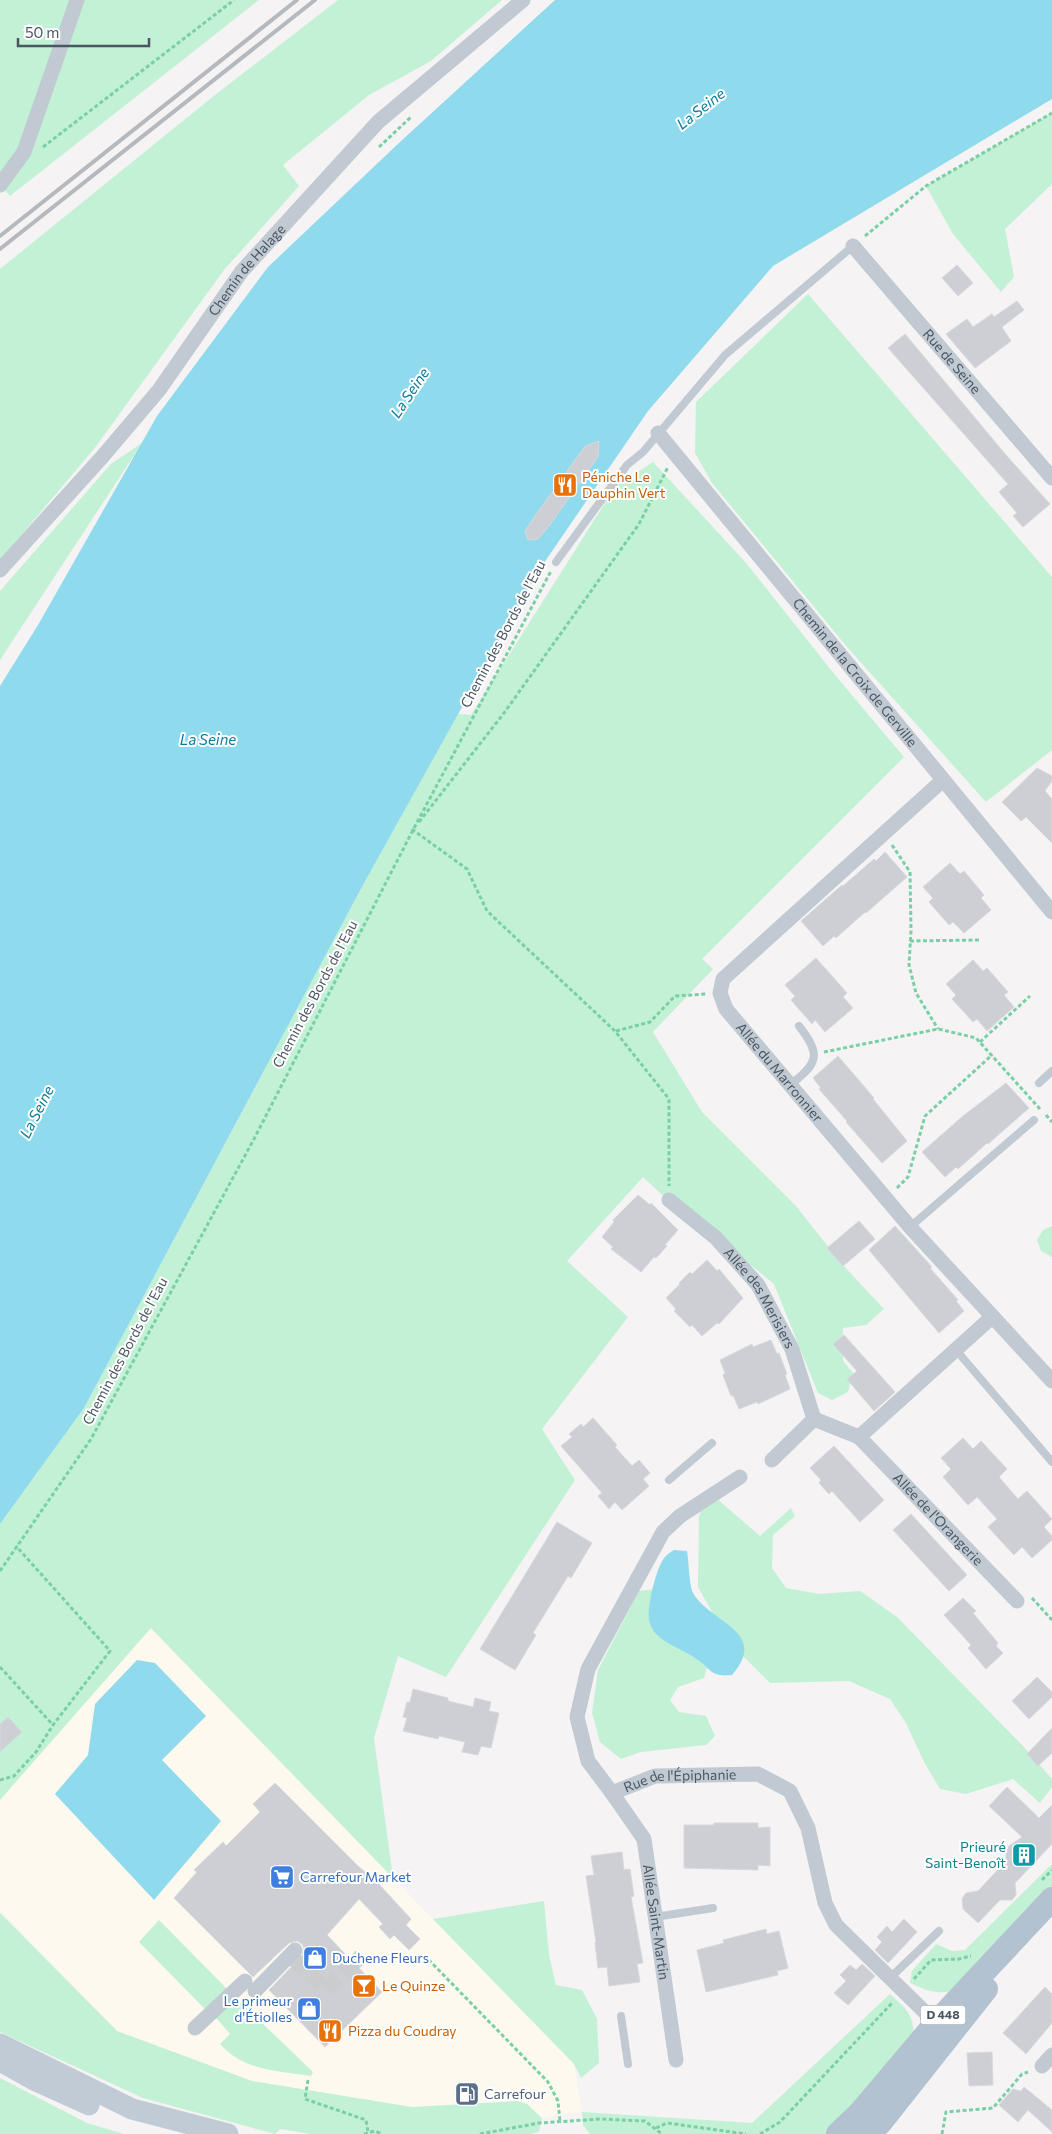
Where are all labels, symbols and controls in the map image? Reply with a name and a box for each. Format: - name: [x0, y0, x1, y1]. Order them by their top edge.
- scale bar: [18, 15, 149, 47]
- text: 50 m: [25, 23, 59, 41]
- water label: La Seine: [673, 84, 728, 133]
- street label: Chemin de Halage: [204, 220, 289, 319]
- street label: Rue de Seine: [920, 325, 985, 397]
- water label: La Seine: [386, 364, 432, 421]
- place label: Péniche Le Dauphin Vert: [582, 468, 666, 501]
- restaurant icon: Péniche Le Dauphin Vert: [552, 472, 578, 498]
- street label: Chemin des Bords de l’Eau: [456, 557, 549, 710]
- street label: Chemin de la Croix de Gerville: [789, 594, 921, 750]
- water label: La Seine: [180, 730, 236, 748]
- street label: Chemin des Bords de l’Eau: [268, 917, 361, 1070]
- street label: Allée du Marronnier: [733, 1019, 827, 1126]
- water label: La Seine: [15, 1082, 57, 1141]
- street label: Allée des Merisiers: [720, 1244, 799, 1351]
- street label: Chemin des Bords de l’Eau: [78, 1274, 171, 1427]
- street label: Allée de l'Orangerie: [890, 1469, 987, 1569]
- street label: Rue de l'Épiphanie: [621, 1765, 737, 1796]
- place label: Prieuré Saint-Benoît: [925, 1838, 1006, 1871]
- building icon: Prieuré Saint-Benoît: [1011, 1842, 1037, 1868]
- street label: Allée Saint-Martin: [640, 1863, 673, 1981]
- supermarket icon: Carrefour Market: [269, 1864, 295, 1890]
- place label: Carrefour Market: [300, 1868, 412, 1885]
- shop icon: Duchene Fleurs: [302, 1945, 328, 1971]
- place label: Duchene Fleurs: [332, 1949, 429, 1966]
- bar icon: Le Quinze: [351, 1973, 377, 1999]
- place label: Le Quinze: [382, 1977, 445, 1994]
- place label: Le primeur d'Étiolles: [223, 1992, 292, 2025]
- shop icon: Le primeur d'Étiolles: [296, 1996, 322, 2022]
- road number: D 448: [920, 2006, 966, 2024]
- restaurant icon: Pizza du Coudray: [317, 2018, 343, 2044]
- place label: Pizza du Coudray: [348, 2022, 457, 2039]
- fuel station icon: Carrefour: [454, 2081, 480, 2107]
- place label: Carrefour: [484, 2085, 547, 2102]

